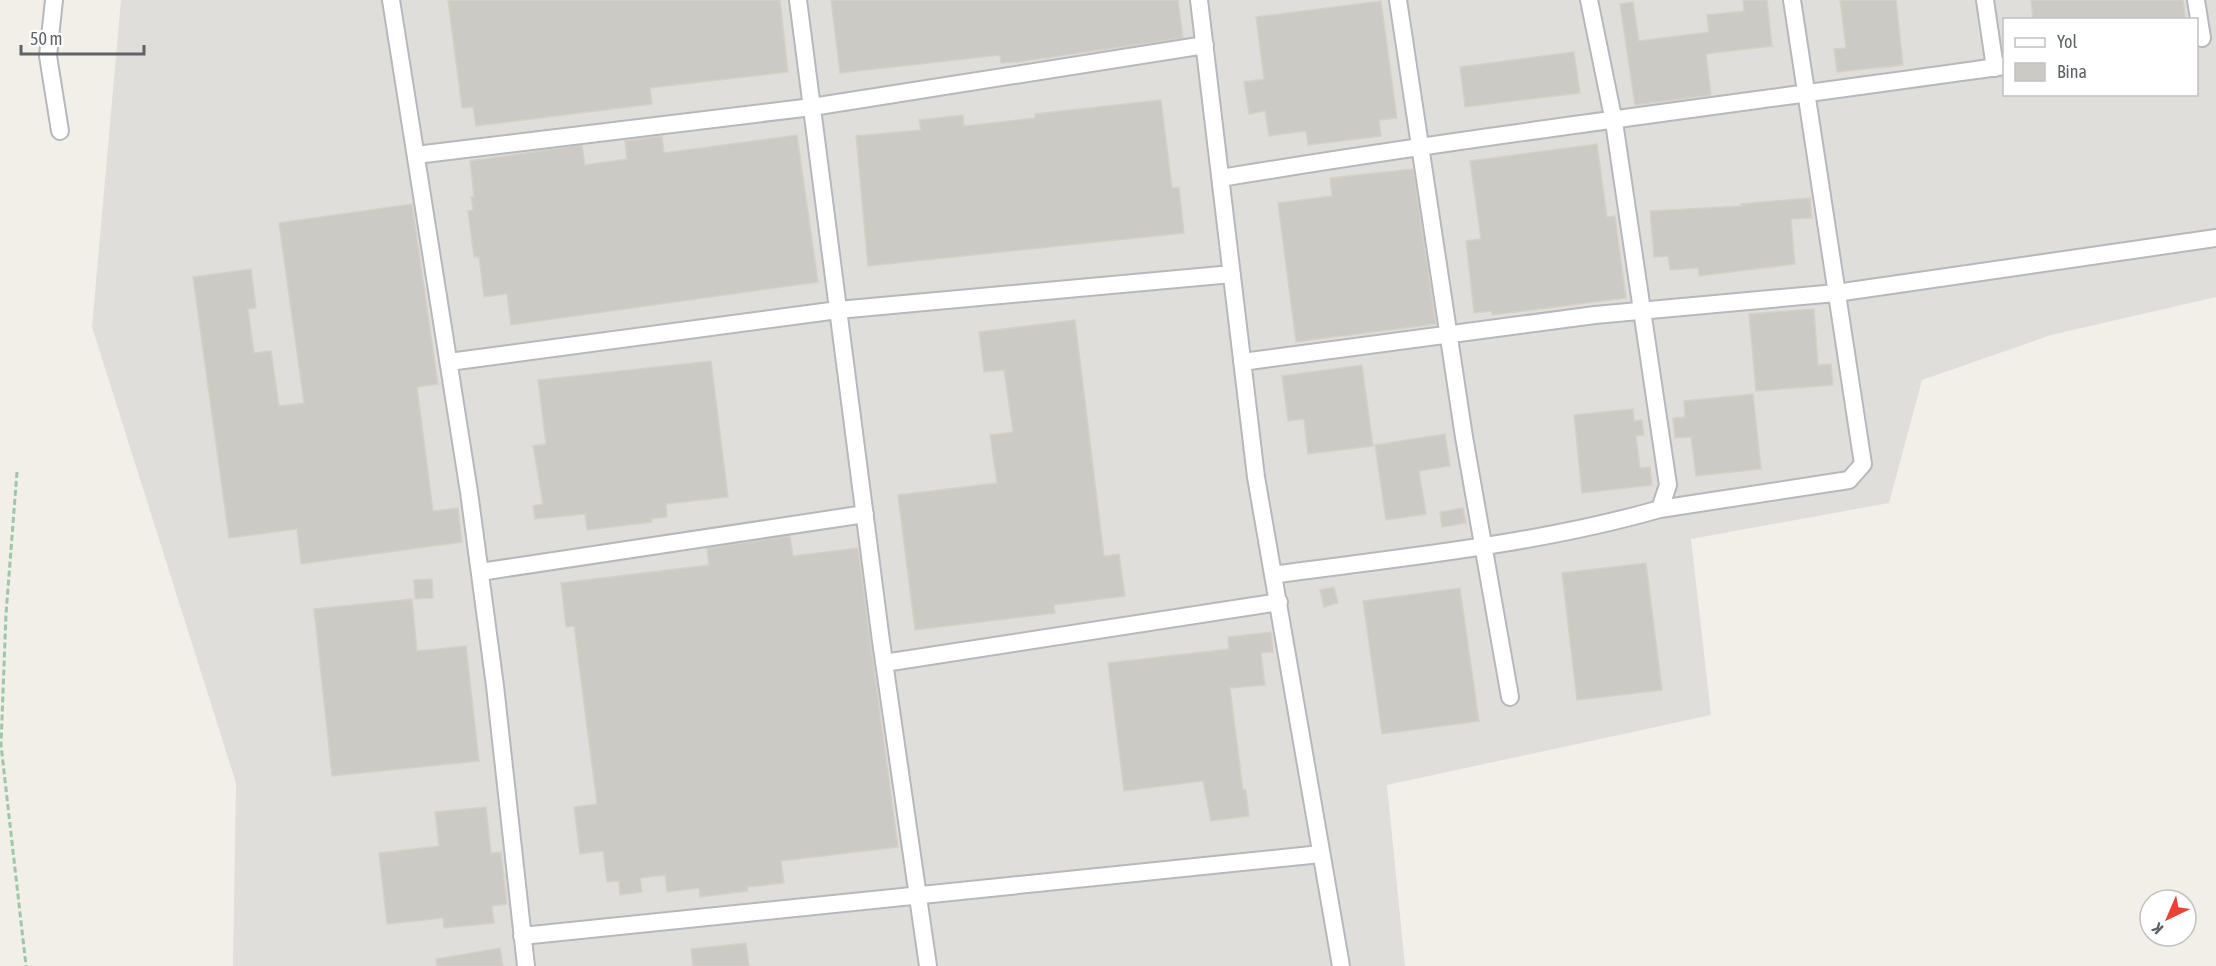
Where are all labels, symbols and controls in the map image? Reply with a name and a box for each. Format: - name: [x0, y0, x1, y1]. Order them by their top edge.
- scale bar: [21, 18, 144, 56]
- legend: [2003, 18, 2198, 96]
- text: 50 m: [30, 28, 62, 49]
- text: Yol: [2057, 31, 2077, 52]
- text: Bina: [2057, 61, 2087, 82]
- north arrow: [2138, 888, 2198, 948]
- text: K: [2148, 919, 2167, 938]

